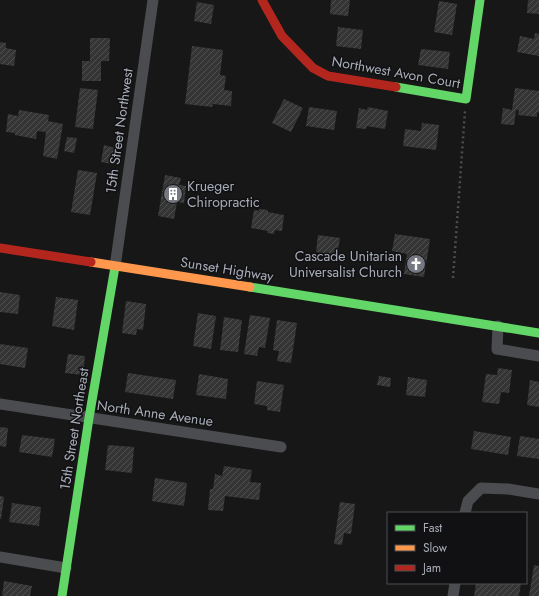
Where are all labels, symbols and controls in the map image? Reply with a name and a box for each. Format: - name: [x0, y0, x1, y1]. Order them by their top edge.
- street label: Northwest Avon Court: [330, 51, 462, 93]
- street label: 15th Street Northwest: [100, 67, 138, 195]
- place label: Krueger Chiropractic: [187, 176, 260, 212]
- building icon: Krueger Chiropractic: [162, 183, 184, 205]
- place label: Cascade Unitarian Universalist Church: [289, 246, 402, 282]
- street label: Sunset Highway: [179, 252, 276, 286]
- church icon: Cascade Unitarian Universalist Church: [405, 253, 427, 275]
- street label: 15th Street Northeast: [54, 366, 94, 492]
- street label: North Anne Avenue: [96, 395, 214, 431]
- legend: [387, 512, 527, 584]
- text: Fast: [423, 519, 442, 537]
- text: Slow: [423, 539, 448, 557]
- text: Jam: [421, 559, 441, 577]

